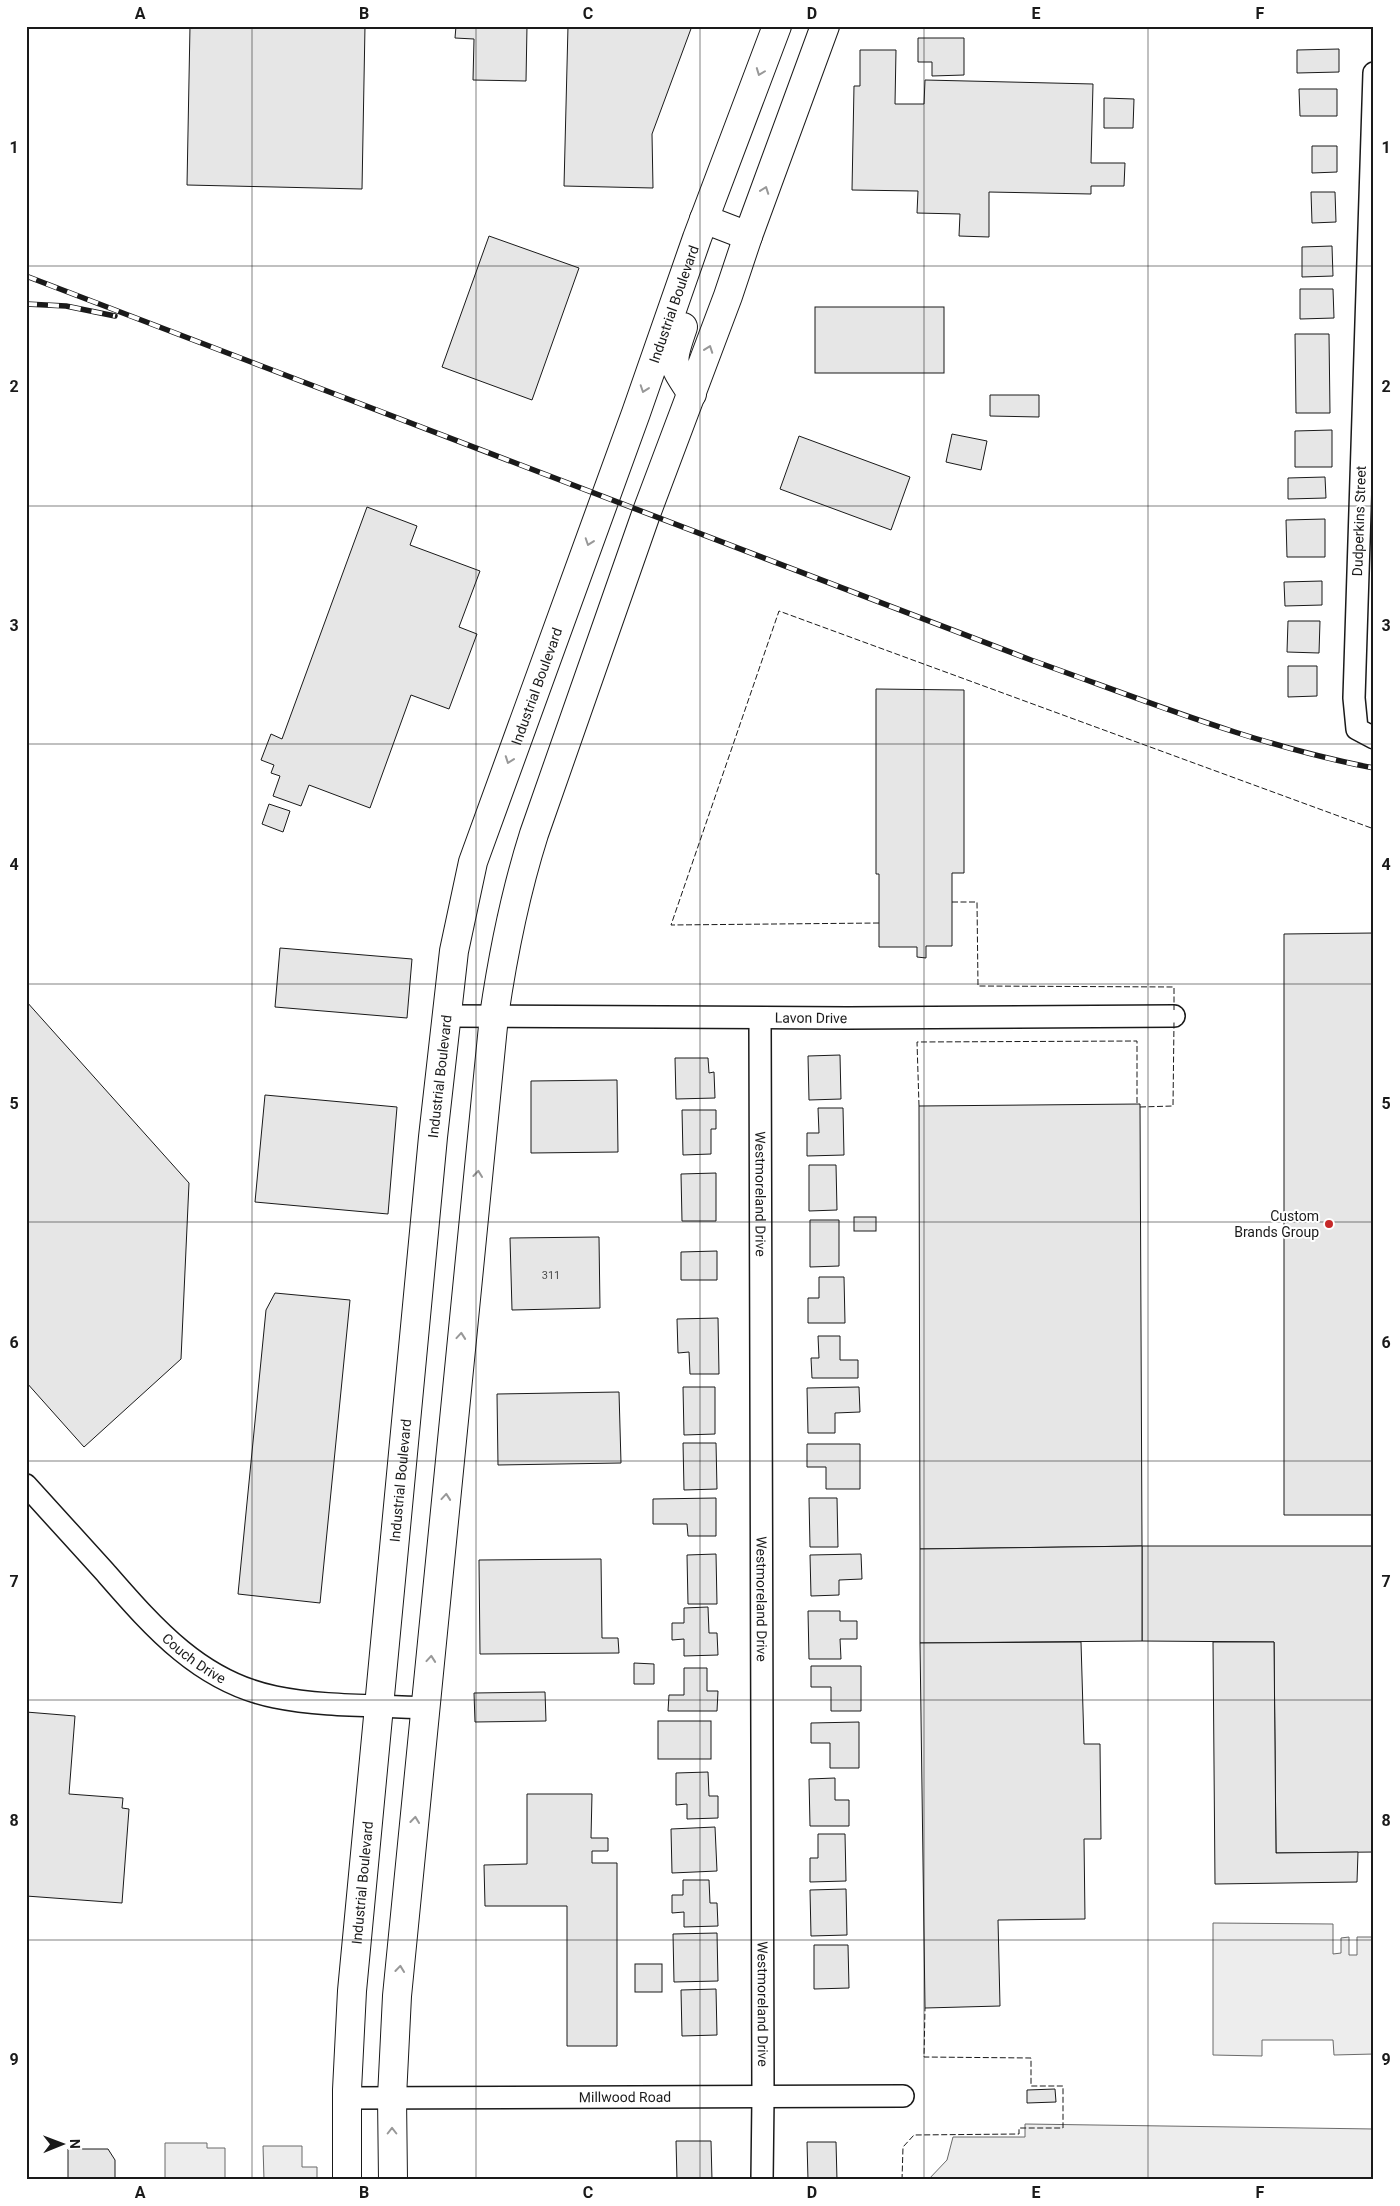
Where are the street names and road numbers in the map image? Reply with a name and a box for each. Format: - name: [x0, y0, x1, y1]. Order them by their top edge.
- street label: Industrial Boulevard: [646, 243, 702, 365]
- street label: Dudperkins Street: [1349, 465, 1369, 577]
- street label: Industrial Boulevard: [508, 625, 565, 747]
- street label: Lavon Drive: [775, 1010, 847, 1026]
- street label: Industrial Boulevard: [425, 1014, 455, 1139]
- street label: Westmoreland Drive: [752, 1131, 769, 1257]
- street label: Industrial Boulevard: [387, 1418, 414, 1543]
- street label: Westmoreland Drive: [753, 1536, 770, 1662]
- street label: Couch Drive: [159, 1630, 228, 1687]
- street label: Industrial Boulevard: [348, 1820, 376, 1945]
- street label: Westmoreland Drive: [755, 1941, 771, 2067]
- street label: Millwood Road: [579, 2089, 671, 2105]

